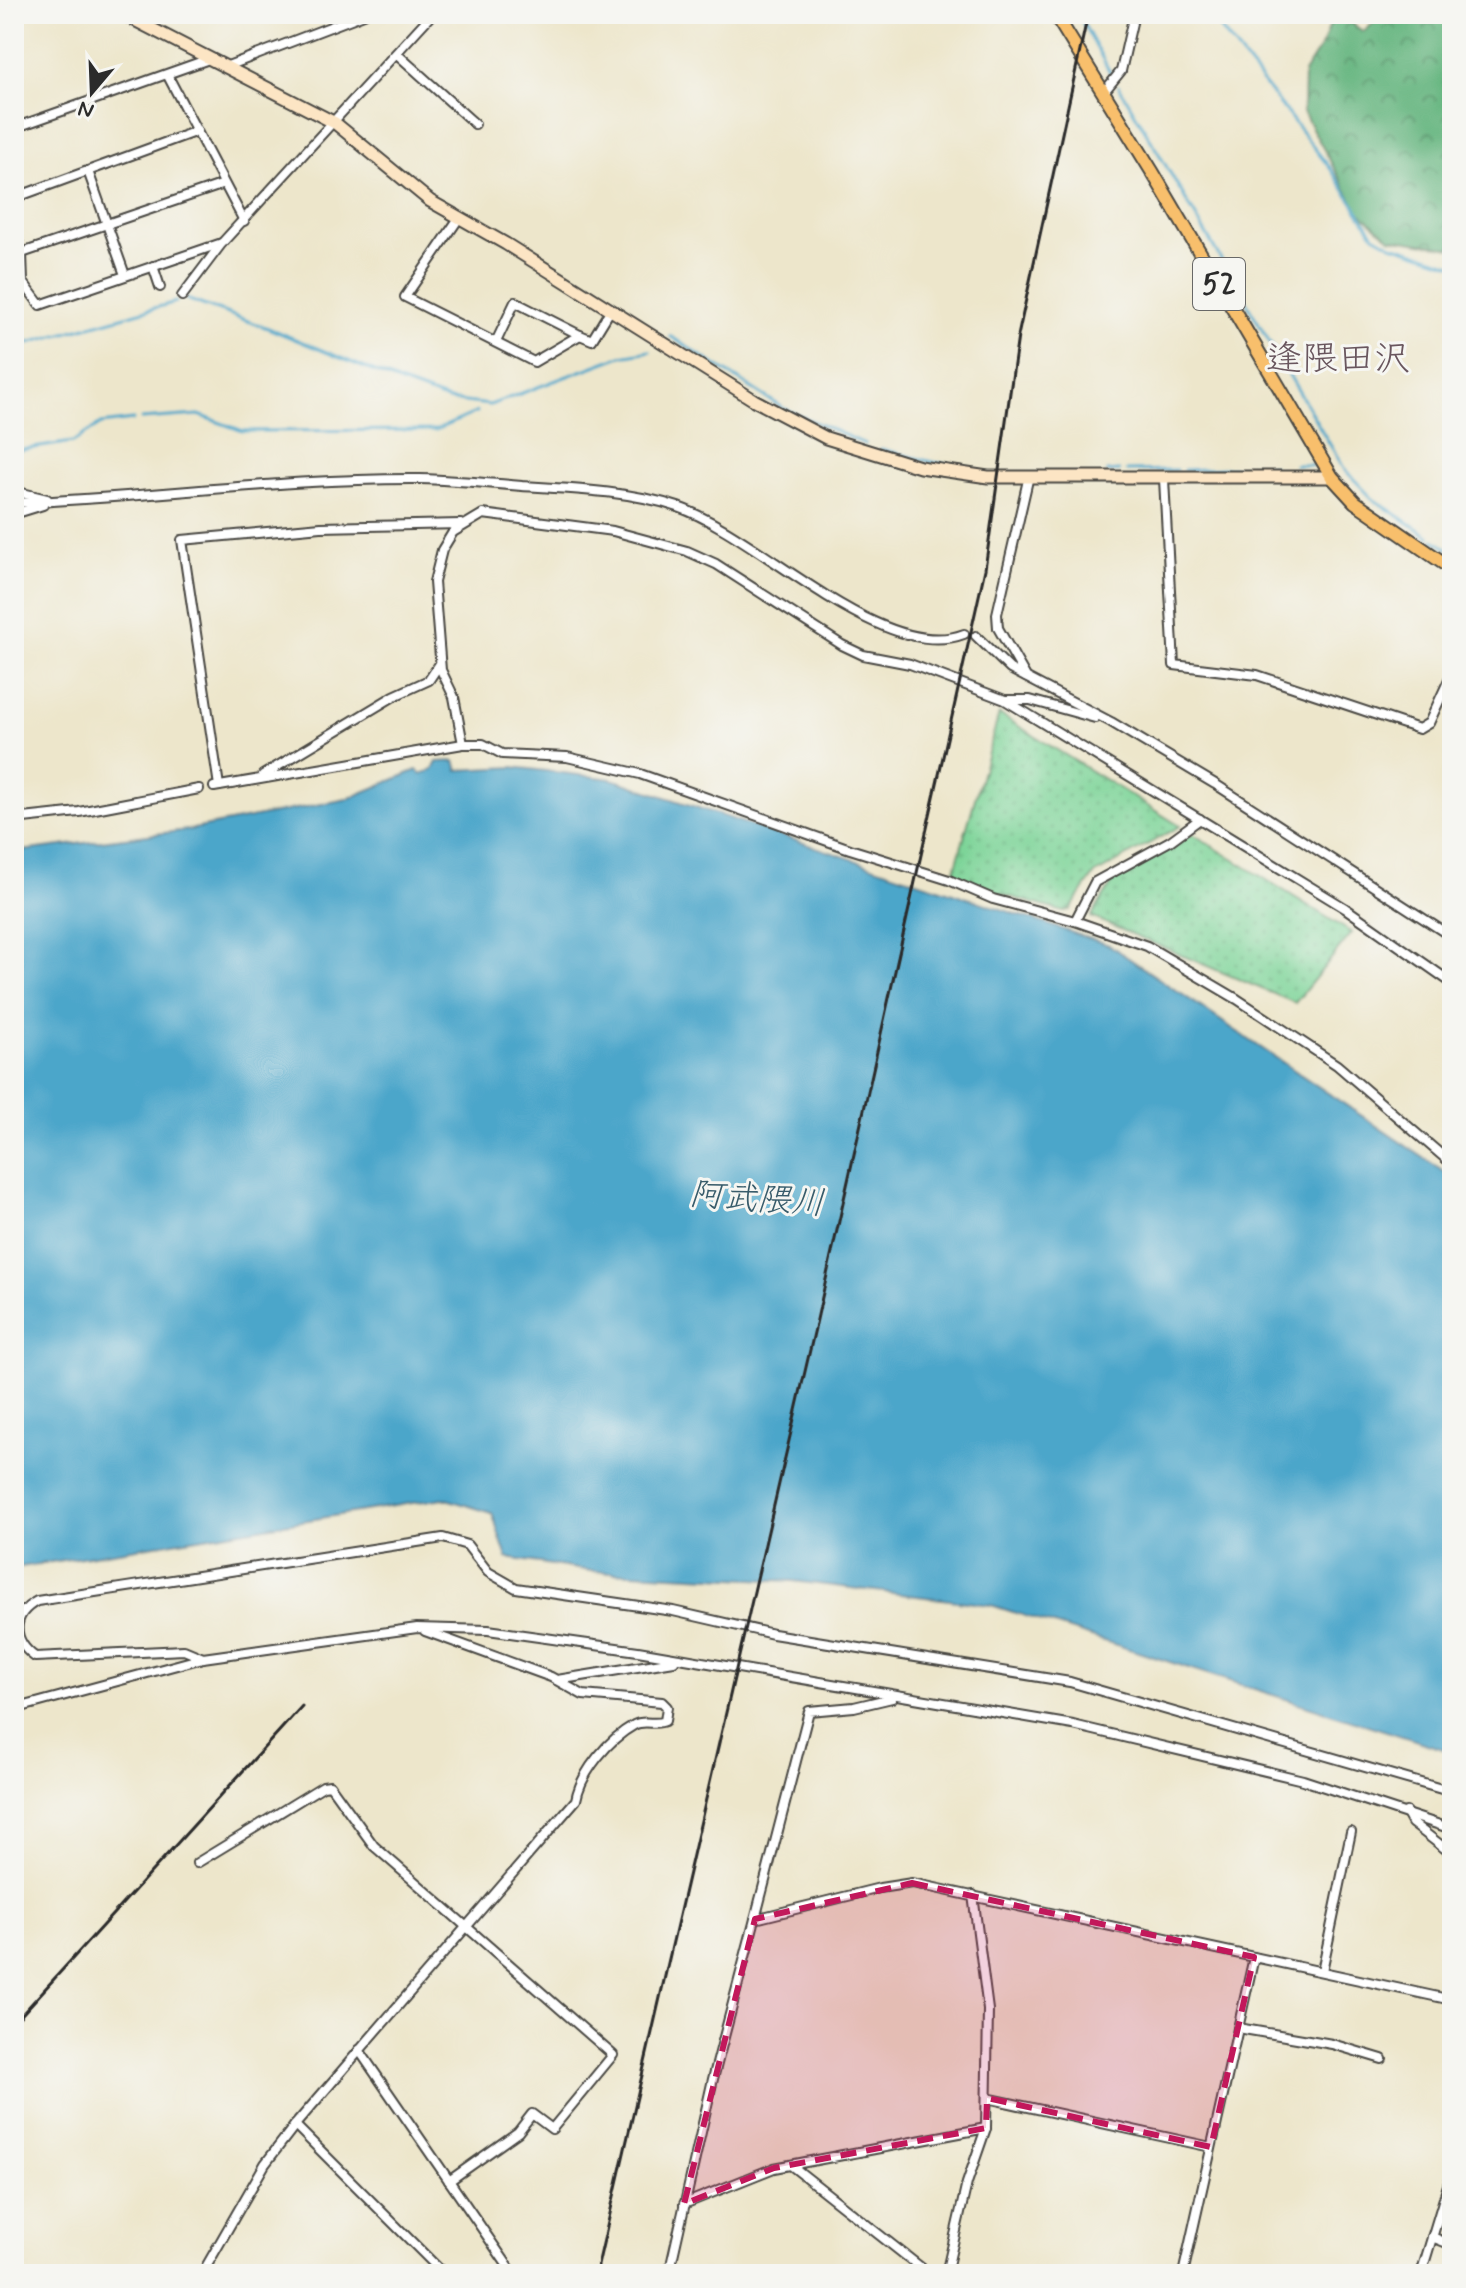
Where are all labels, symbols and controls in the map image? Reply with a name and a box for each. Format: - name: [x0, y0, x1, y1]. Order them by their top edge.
- north arrow: [52, 52, 132, 132]
- text: N: [75, 93, 98, 125]
- road number: 52: [1193, 258, 1245, 310]
- district label: 逢隈田沢: [1266, 337, 1410, 384]
- water label: 阿武隈川: [688, 1173, 826, 1227]

